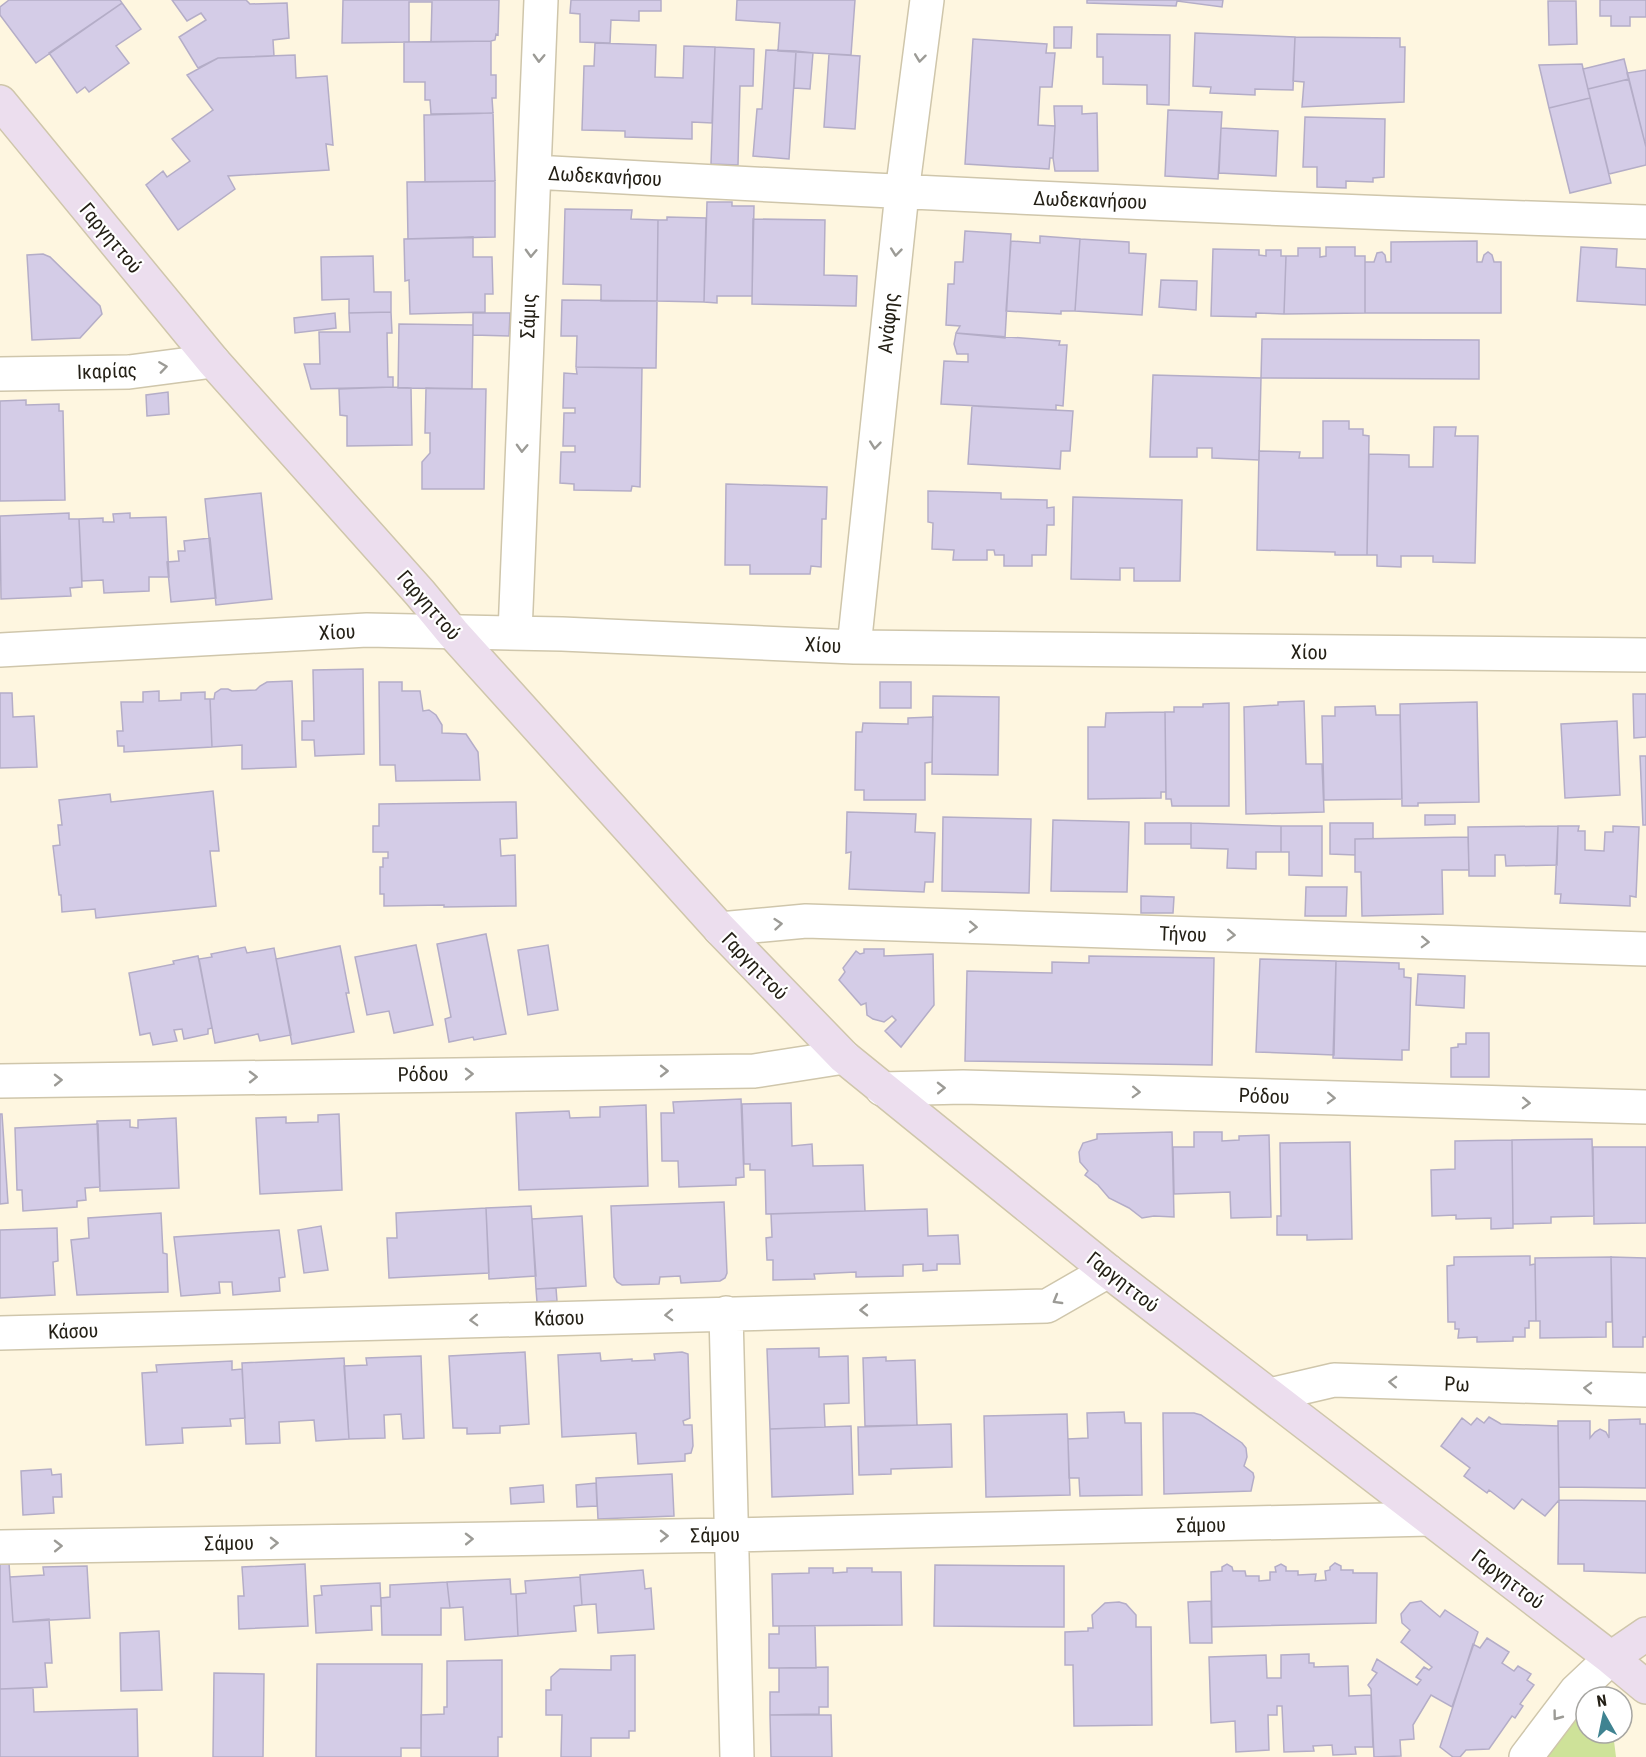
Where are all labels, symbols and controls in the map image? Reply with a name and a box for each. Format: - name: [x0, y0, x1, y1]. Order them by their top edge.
- one-way arrow: [914, 53, 926, 63]
- one-way arrow: [532, 54, 545, 63]
- street label: Δωδεκανήσου: [548, 161, 662, 191]
- street label: Δωδεκανήσου: [1033, 186, 1147, 214]
- street label: Γαργηττού: [75, 198, 147, 278]
- one-way arrow: [890, 247, 903, 256]
- one-way arrow: [524, 249, 537, 258]
- street label: Ανάφης: [873, 291, 903, 355]
- street label: Σάμις: [515, 293, 541, 339]
- street label: Ικαρίας: [77, 358, 137, 384]
- one-way arrow: [159, 362, 168, 374]
- one-way arrow: [869, 441, 882, 450]
- one-way arrow: [516, 444, 529, 453]
- street label: Γαργηττού: [392, 565, 466, 645]
- street label: Χίου: [318, 619, 356, 645]
- street label: Χίου: [804, 632, 842, 658]
- street label: Χίου: [1290, 640, 1328, 664]
- one-way arrow: [773, 918, 782, 931]
- one-way arrow: [968, 920, 977, 933]
- street label: Τήνου: [1159, 921, 1207, 947]
- street label: Γαργηττού: [717, 927, 793, 1005]
- one-way arrow: [1226, 929, 1235, 942]
- one-way arrow: [1421, 935, 1430, 948]
- street label: Ρόδου: [397, 1062, 449, 1086]
- one-way arrow: [660, 1065, 669, 1078]
- one-way arrow: [465, 1067, 474, 1080]
- one-way arrow: [249, 1071, 258, 1083]
- one-way arrow: [54, 1074, 63, 1086]
- one-way arrow: [936, 1081, 945, 1094]
- street label: Ρόδου: [1238, 1083, 1290, 1109]
- one-way arrow: [1131, 1086, 1140, 1098]
- one-way arrow: [1326, 1091, 1335, 1104]
- one-way arrow: [1521, 1097, 1530, 1110]
- street label: Γαργηττού: [1082, 1247, 1164, 1317]
- one-way arrow: [1053, 1293, 1063, 1304]
- one-way arrow: [859, 1304, 868, 1316]
- street label: Κάσου: [533, 1305, 585, 1331]
- one-way arrow: [665, 1308, 674, 1321]
- one-way arrow: [470, 1314, 479, 1326]
- street label: Κάσου: [47, 1318, 99, 1344]
- street label: Ρω: [1444, 1372, 1470, 1396]
- one-way arrow: [1388, 1375, 1397, 1388]
- one-way arrow: [1583, 1382, 1592, 1394]
- street label: Σάμου: [1176, 1513, 1226, 1537]
- street label: Σάμου: [690, 1523, 740, 1547]
- one-way arrow: [660, 1530, 669, 1542]
- street label: Σάμου: [204, 1531, 254, 1555]
- one-way arrow: [465, 1533, 474, 1545]
- one-way arrow: [270, 1536, 279, 1549]
- one-way arrow: [54, 1540, 63, 1552]
- street label: Γαργηττού: [1467, 1544, 1549, 1614]
- north arrow: [1574, 1685, 1634, 1745]
- text: N: [1595, 1691, 1608, 1711]
- one-way arrow: [1553, 1709, 1564, 1720]

